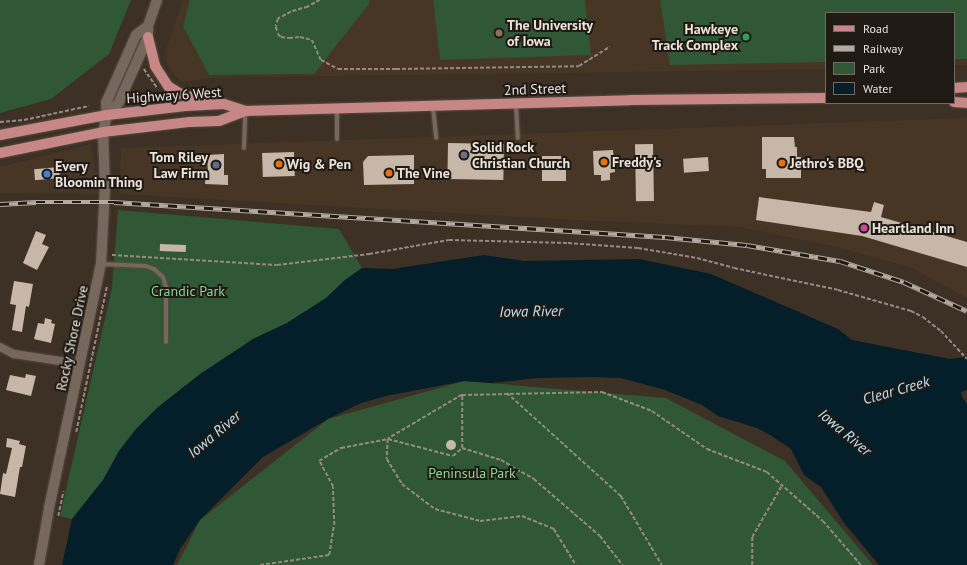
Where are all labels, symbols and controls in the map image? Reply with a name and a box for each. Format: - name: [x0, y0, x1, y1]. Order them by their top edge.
- legend: [825, 12, 955, 104]
- place label: The University of Iowa: [507, 17, 593, 50]
- place label: Hawkeye Track Complex: [651, 21, 738, 54]
- text: Road: [863, 21, 888, 36]
- marker: The University of Iowa: [494, 28, 504, 38]
- marker: Hawkeye Track Complex: [741, 32, 751, 42]
- text: Railway: [863, 41, 903, 56]
- text: Park: [863, 61, 885, 76]
- street label: 2nd Street: [504, 80, 566, 98]
- text: Water: [863, 81, 893, 96]
- street label: Highway 6 West: [126, 83, 222, 107]
- place label: Solid Rock Christian Church: [472, 139, 570, 172]
- place label: Tom Riley Law Firm: [150, 149, 208, 182]
- marker: Solid Rock Christian Church: [459, 150, 469, 160]
- place label: Freddy's: [612, 154, 661, 170]
- place label: Jethro's BBQ: [790, 155, 864, 171]
- place label: Wig & Pen: [287, 156, 351, 172]
- marker: Freddy's: [599, 157, 609, 167]
- place label: Every Bloomin Thing: [55, 158, 143, 190]
- marker: Jethro's BBQ: [777, 158, 787, 168]
- marker: Wig & Pen: [274, 159, 284, 169]
- marker: Tom Riley Law Firm: [211, 160, 221, 170]
- place label: The Vine: [397, 165, 450, 181]
- marker: The Vine: [384, 168, 394, 178]
- marker: Every Bloomin Thing: [42, 169, 52, 179]
- place label: Heartland Inn: [872, 220, 954, 236]
- marker: Heartland Inn: [859, 223, 869, 233]
- street label: Rocky Shore Drive: [53, 283, 91, 393]
- park label: Crandic Park: [151, 283, 225, 299]
- water label: Iowa River: [499, 301, 563, 321]
- water label: Clear Creek: [861, 372, 931, 408]
- water label: Iowa River: [815, 405, 875, 459]
- water label: Iowa River: [184, 407, 244, 461]
- park label: Peninsula Park: [428, 465, 516, 481]

